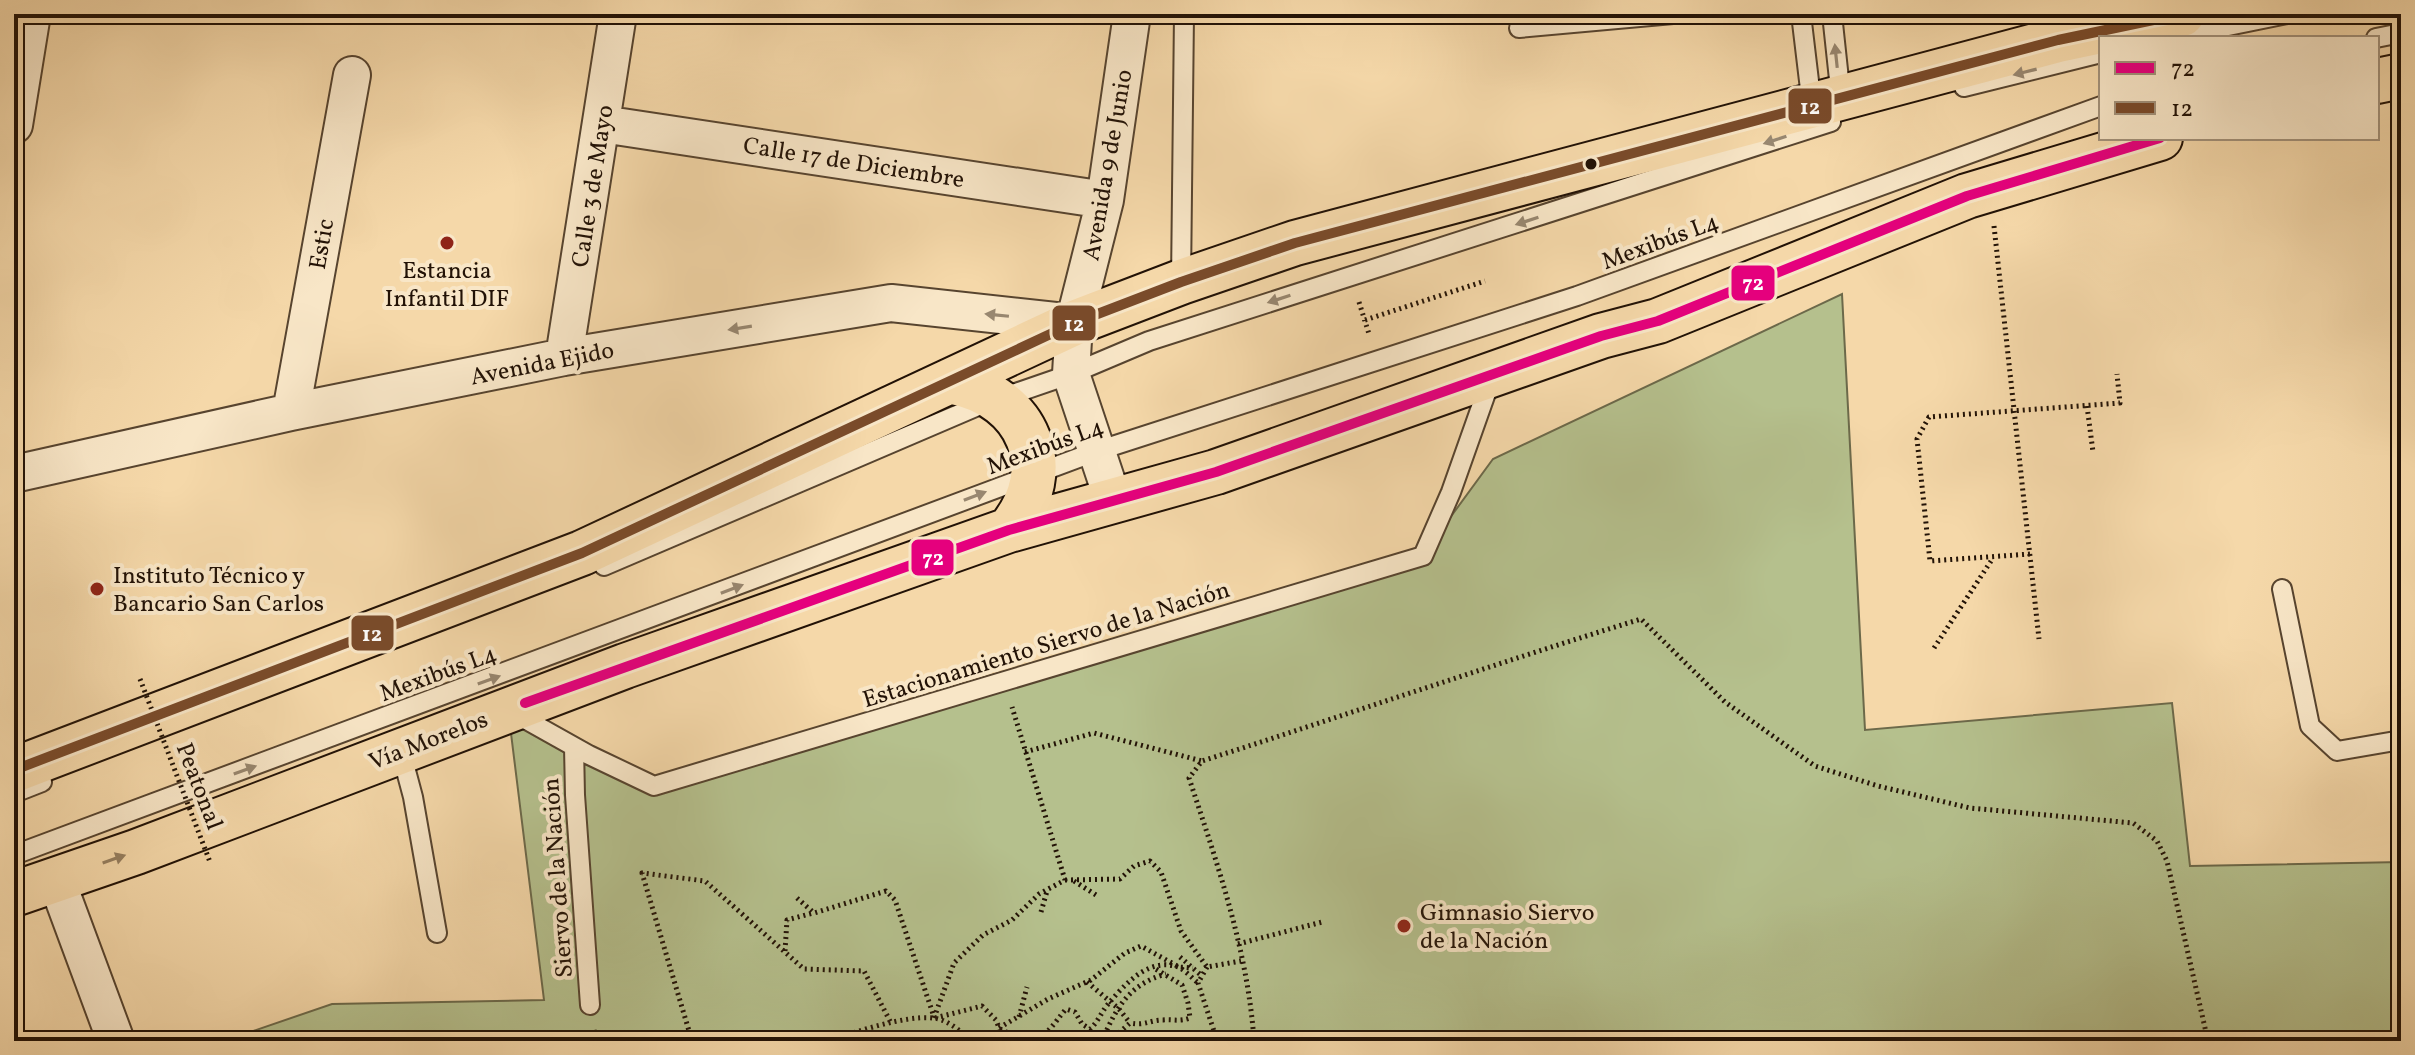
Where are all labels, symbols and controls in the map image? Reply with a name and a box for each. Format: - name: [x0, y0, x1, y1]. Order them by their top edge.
- legend: [2099, 36, 2379, 140]
- one-way arrow: [1830, 43, 1843, 68]
- text: 72: [2171, 53, 2195, 87]
- one-way arrow: [2013, 66, 2038, 78]
- street label: Avenida 9 de Junio: [1075, 67, 1143, 264]
- line badge: 12: [1787, 87, 1833, 125]
- text: 12: [1800, 93, 1820, 124]
- text: 12: [2171, 93, 2193, 127]
- street label: Calle 3 de Mayo: [564, 103, 624, 270]
- street label: Calle 17 de Diciembre: [741, 130, 967, 198]
- one-way arrow: [1762, 134, 1786, 147]
- unlabelled marker: [1583, 156, 1599, 172]
- street label: Mexibús L4: [1597, 206, 1724, 280]
- one-way arrow: [1515, 215, 1539, 227]
- street label: Estic: [302, 216, 344, 272]
- marker: Estancia Infantil DIF: [438, 234, 456, 252]
- place label: Estancia Infantil DIF: [385, 255, 509, 317]
- line badge: 72: [1730, 264, 1776, 302]
- text: 72: [1742, 269, 1764, 300]
- one-way arrow: [1267, 293, 1291, 305]
- line badge: 12: [1051, 304, 1097, 342]
- one-way arrow: [984, 308, 1009, 321]
- text: 12: [1064, 310, 1084, 341]
- one-way arrow: [727, 322, 752, 335]
- street label: Avenida Ejido: [468, 334, 617, 396]
- street label: Mexibús L4: [982, 411, 1109, 485]
- one-way arrow: [963, 489, 987, 502]
- line badge: 72: [910, 538, 955, 577]
- text: 72: [922, 544, 944, 575]
- place label: Instituto Técnico y Bancario San Carlos: [113, 560, 324, 622]
- street label: Estacionamiento Siervo de la Nación: [859, 574, 1234, 718]
- marker: Instituto Técnico y Bancario San Carlos: [88, 580, 106, 598]
- one-way arrow: [720, 582, 744, 594]
- line badge: 12: [350, 614, 395, 652]
- text: 12: [362, 620, 382, 651]
- street label: Mexibús L4: [375, 638, 502, 712]
- one-way arrow: [477, 673, 501, 686]
- street label: Vía Morelos: [364, 704, 493, 780]
- street label: Peatonal: [166, 738, 230, 835]
- one-way arrow: [233, 763, 257, 776]
- street label: Siervo de la Nación: [535, 777, 583, 979]
- one-way arrow: [102, 853, 126, 865]
- place label: Gimnasio Siervo de la Nación: [1420, 897, 1594, 959]
- marker: Gimnasio Siervo de la Nación: [1395, 917, 1413, 935]

